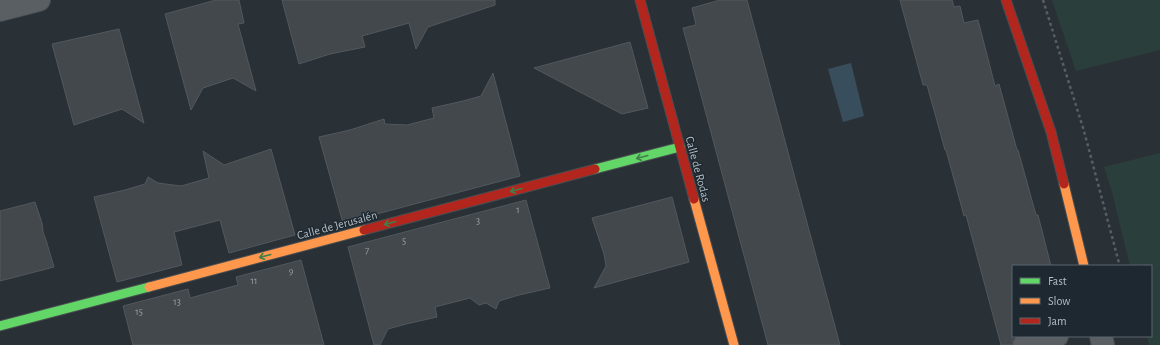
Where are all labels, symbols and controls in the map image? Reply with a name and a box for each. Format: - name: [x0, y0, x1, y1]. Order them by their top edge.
- street label: Calle de Rodas: [683, 135, 713, 203]
- one-way arrow: [636, 154, 649, 161]
- one-way arrow: [510, 187, 523, 194]
- house number: 1: [516, 205, 520, 215]
- street label: Calle de Jerusalén: [296, 209, 378, 241]
- house number: 3: [476, 216, 480, 226]
- one-way arrow: [384, 220, 397, 227]
- house number: 5: [402, 236, 406, 246]
- house number: 7: [365, 246, 369, 256]
- one-way arrow: [258, 253, 271, 261]
- legend: [1012, 265, 1152, 337]
- house number: 9: [289, 266, 294, 276]
- text: Fast: [1048, 275, 1067, 287]
- house number: 11: [251, 276, 257, 286]
- text: Slow: [1048, 295, 1070, 307]
- house number: 13: [173, 297, 181, 307]
- house number: 15: [135, 307, 143, 317]
- text: Jam: [1048, 315, 1067, 327]

